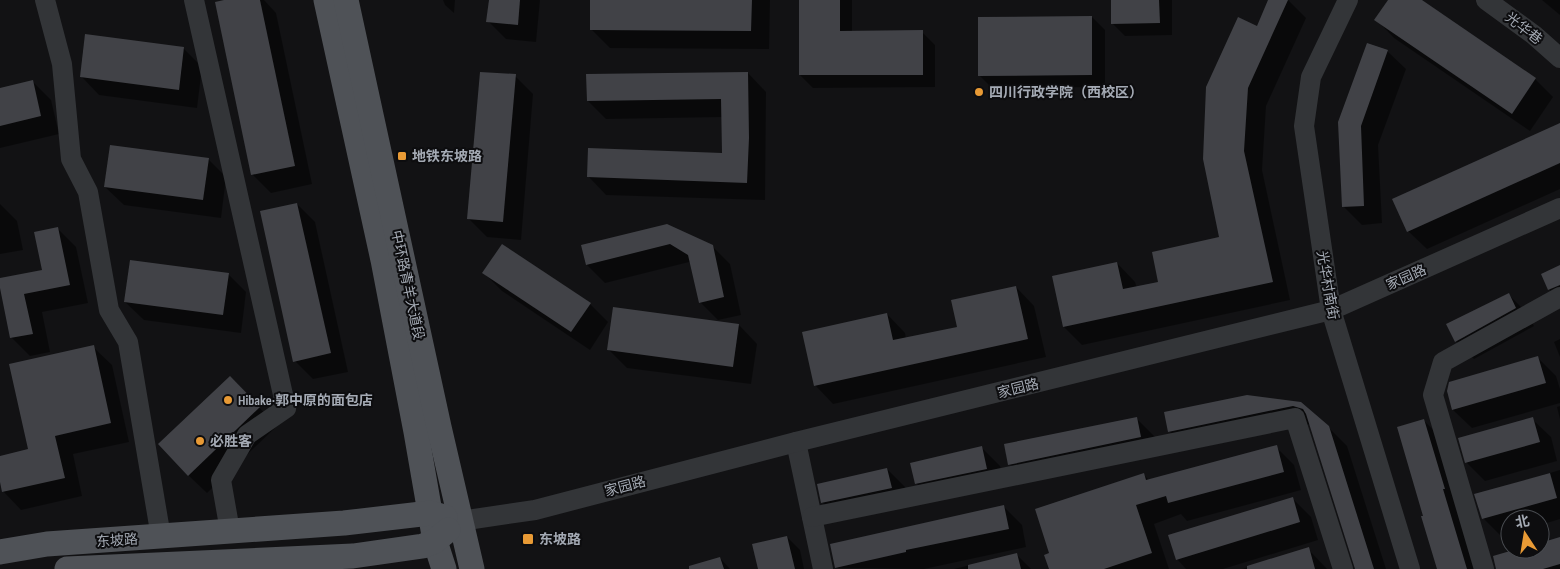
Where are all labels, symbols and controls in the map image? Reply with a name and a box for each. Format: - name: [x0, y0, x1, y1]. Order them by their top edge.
- street label: 光华巷: [1502, 9, 1545, 48]
- place label: 四川行政学院（西校区）: [989, 84, 1143, 101]
- marker: 四川行政学院（西校区）: [973, 86, 985, 98]
- place label: 地铁东坡路: [412, 148, 482, 165]
- marker: 地铁东坡路: [396, 150, 408, 162]
- street label: 中环路青羊大道段: [388, 229, 427, 342]
- street label: 光华村南街: [1313, 249, 1342, 321]
- street label: 家园路: [1384, 261, 1429, 294]
- street label: 家园路: [996, 375, 1041, 402]
- place label: Hibake·郭中原的面包店: [238, 392, 373, 409]
- marker: Hibake·郭中原的面包店: [222, 394, 234, 406]
- place label: 必胜客: [210, 433, 252, 450]
- marker: 必胜客: [194, 435, 206, 447]
- street label: 家园路: [603, 473, 648, 500]
- north arrow: [1500, 509, 1550, 559]
- text: 北: [1514, 512, 1531, 532]
- street label: 东坡路: [95, 531, 139, 550]
- place label: 东坡路: [539, 531, 581, 548]
- marker: 东坡路: [521, 532, 535, 546]

